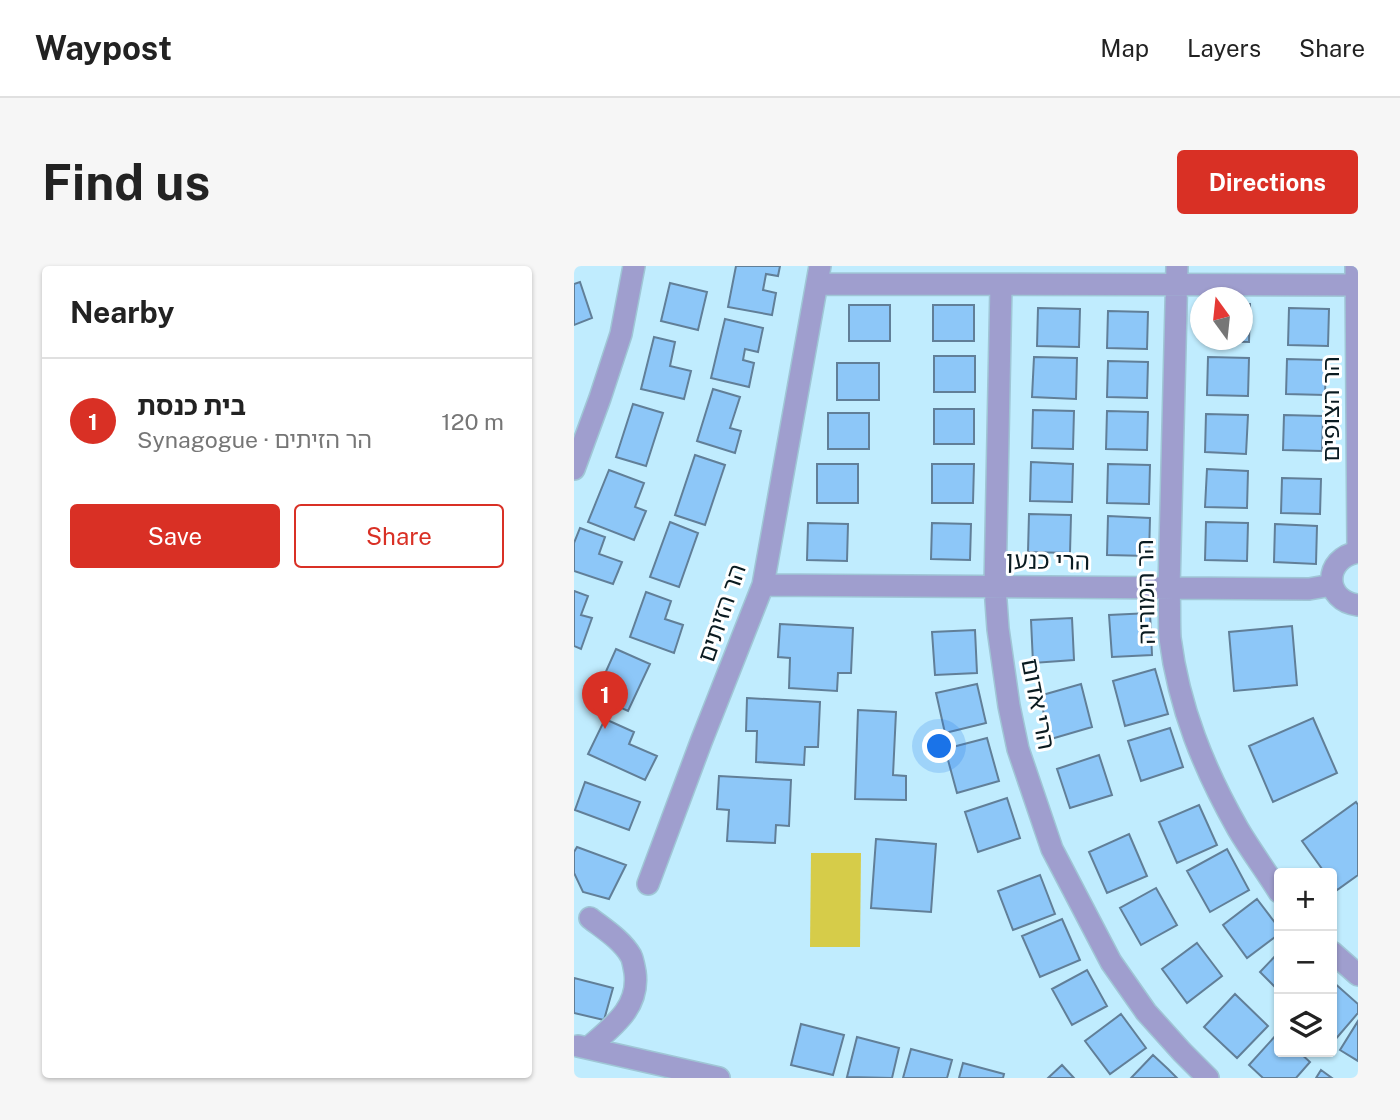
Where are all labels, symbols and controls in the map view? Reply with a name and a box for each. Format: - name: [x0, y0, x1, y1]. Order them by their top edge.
- text: Waypost: [35, 29, 172, 67]
- text: Map: [1100, 34, 1149, 62]
- text: Layers: [1187, 34, 1261, 62]
- text: Share: [1299, 34, 1365, 62]
- button: Directions: [1177, 150, 1358, 214]
- text: Find us: [42, 153, 210, 211]
- north arrow: [1190, 287, 1253, 350]
- text: Nearby: [70, 294, 174, 330]
- street label: הר הצופים: [1316, 356, 1344, 462]
- text: בית כנסת: [137, 390, 246, 421]
- text: 1: [88, 408, 98, 435]
- text: 120 m: [441, 408, 504, 435]
- text: Synagogue · הר הזיתים: [137, 426, 372, 453]
- button: Save: [70, 504, 280, 568]
- button: Share: [294, 504, 504, 568]
- street label: הר המוריה: [1130, 539, 1160, 645]
- street label: הרי כנען: [1006, 545, 1090, 575]
- street label: הר הזיתים: [691, 560, 751, 665]
- street label: הרי אדום: [1016, 656, 1062, 752]
- pin: 1: [582, 671, 628, 729]
- your location: [922, 729, 956, 763]
- map controls: [1274, 868, 1337, 1057]
- button: +: [1274, 868, 1337, 931]
- button: −: [1274, 931, 1337, 994]
- button: layers: [1274, 994, 1337, 1057]

